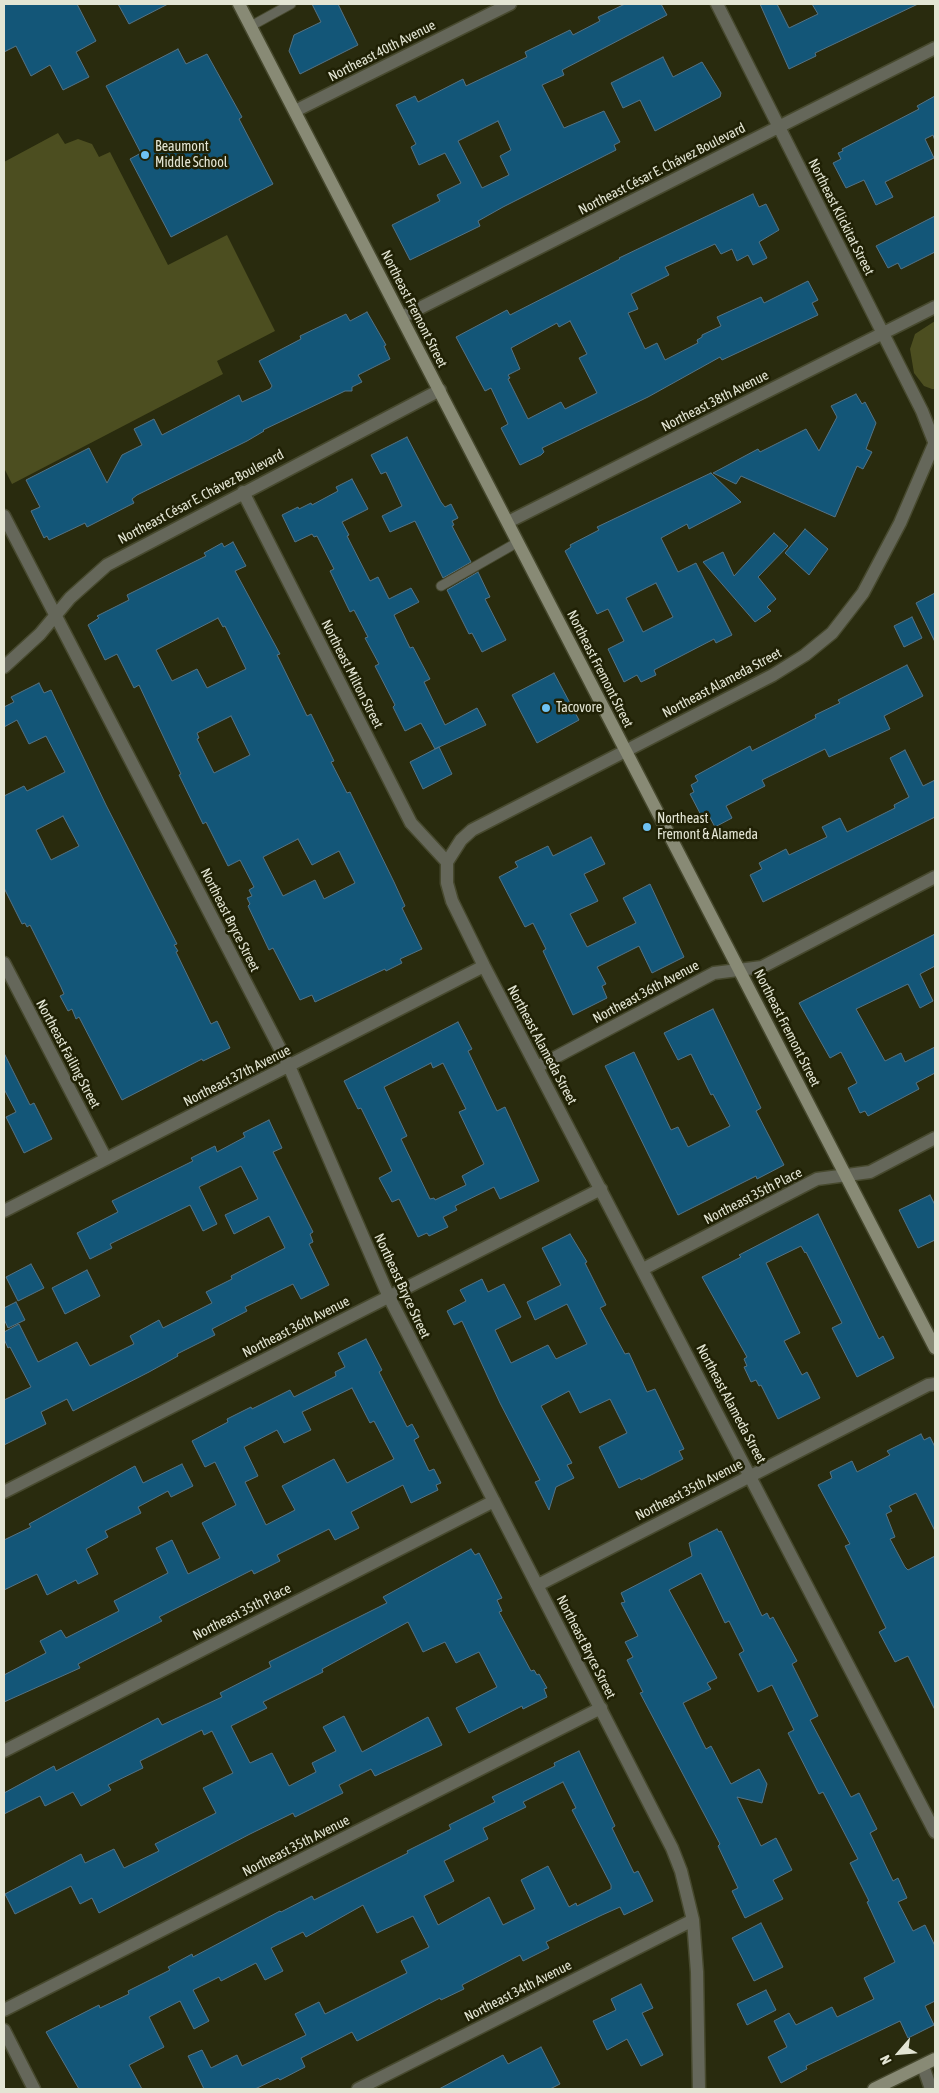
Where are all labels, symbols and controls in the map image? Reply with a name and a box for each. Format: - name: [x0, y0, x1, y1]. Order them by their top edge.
- street label: Northeast 40th Avenue: [326, 17, 438, 85]
- street label: Northeast César E. Chávez Boulevard: [576, 119, 748, 219]
- place label: Beaumont Middle School: [155, 139, 227, 172]
- marker: Beaumont Middle School: [139, 149, 151, 161]
- street label: Northeast Klickitat Street: [804, 156, 878, 278]
- street label: Northeast Fremont Street: [377, 248, 451, 370]
- street label: Northeast 38th Avenue: [659, 367, 771, 435]
- street label: Northeast César E. Chávez Boulevard: [115, 446, 287, 548]
- street label: Northeast Fremont Street: [563, 608, 637, 730]
- street label: Northeast Milton Street: [317, 617, 387, 731]
- street label: Northeast Alameda Street: [660, 644, 784, 722]
- place label: Tacovore: [556, 700, 602, 716]
- marker: Tacovore: [540, 702, 552, 714]
- place label: Northeast Fremont & Alameda: [657, 811, 758, 844]
- marker: Northeast Fremont & Alameda: [641, 821, 653, 833]
- street label: Northeast Bryce Street: [197, 865, 263, 975]
- street label: Northeast 36th Avenue: [590, 957, 702, 1027]
- street label: Northeast Fremont Street: [750, 967, 824, 1089]
- street label: Northeast Alameda Street: [503, 983, 581, 1107]
- street label: Northeast Failing Street: [32, 997, 104, 1111]
- street label: Northeast 37th Avenue: [181, 1042, 293, 1110]
- street label: Northeast 35th Place: [701, 1164, 805, 1228]
- street label: Northeast Bryce Street: [370, 1231, 434, 1341]
- street label: Northeast 36th Avenue: [240, 1293, 352, 1361]
- street label: Northeast Alameda Street: [692, 1342, 770, 1466]
- street label: Northeast 35th Avenue: [633, 1456, 745, 1524]
- street label: Northeast 35th Place: [190, 1580, 294, 1644]
- street label: Northeast Bryce Street: [553, 1592, 619, 1702]
- street label: Northeast 35th Avenue: [240, 1812, 352, 1880]
- street label: Northeast 34th Avenue: [462, 1957, 574, 2025]
- north arrow: [874, 2028, 924, 2078]
- text: N: [877, 2053, 895, 2067]

